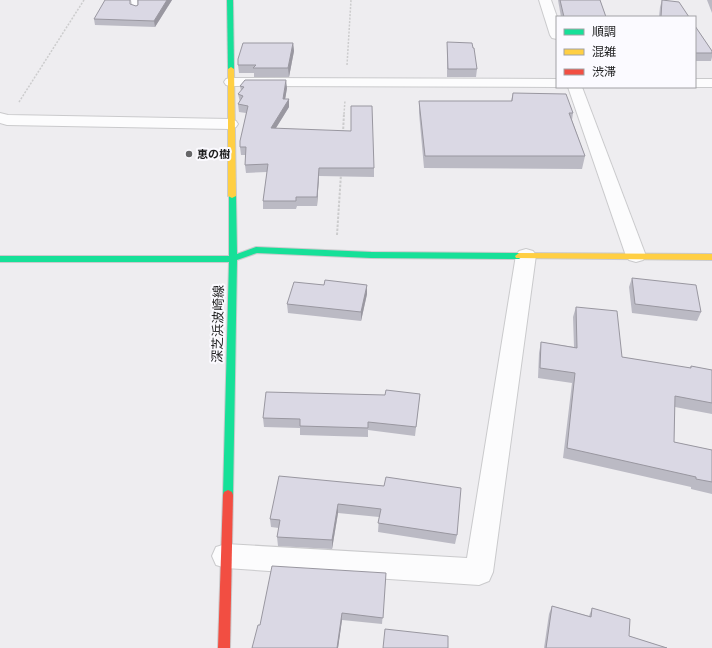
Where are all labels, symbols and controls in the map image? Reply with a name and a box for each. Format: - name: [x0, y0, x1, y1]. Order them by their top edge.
- legend: [556, 16, 696, 88]
- text: 順調: [592, 25, 616, 39]
- text: 混雑: [592, 45, 616, 59]
- text: 渋滞: [592, 65, 616, 79]
- place label: 恵の樹: [197, 148, 230, 160]
- marker: 恵の樹: [184, 149, 194, 159]
- street label: 深芝浜波崎線: [210, 285, 226, 363]

